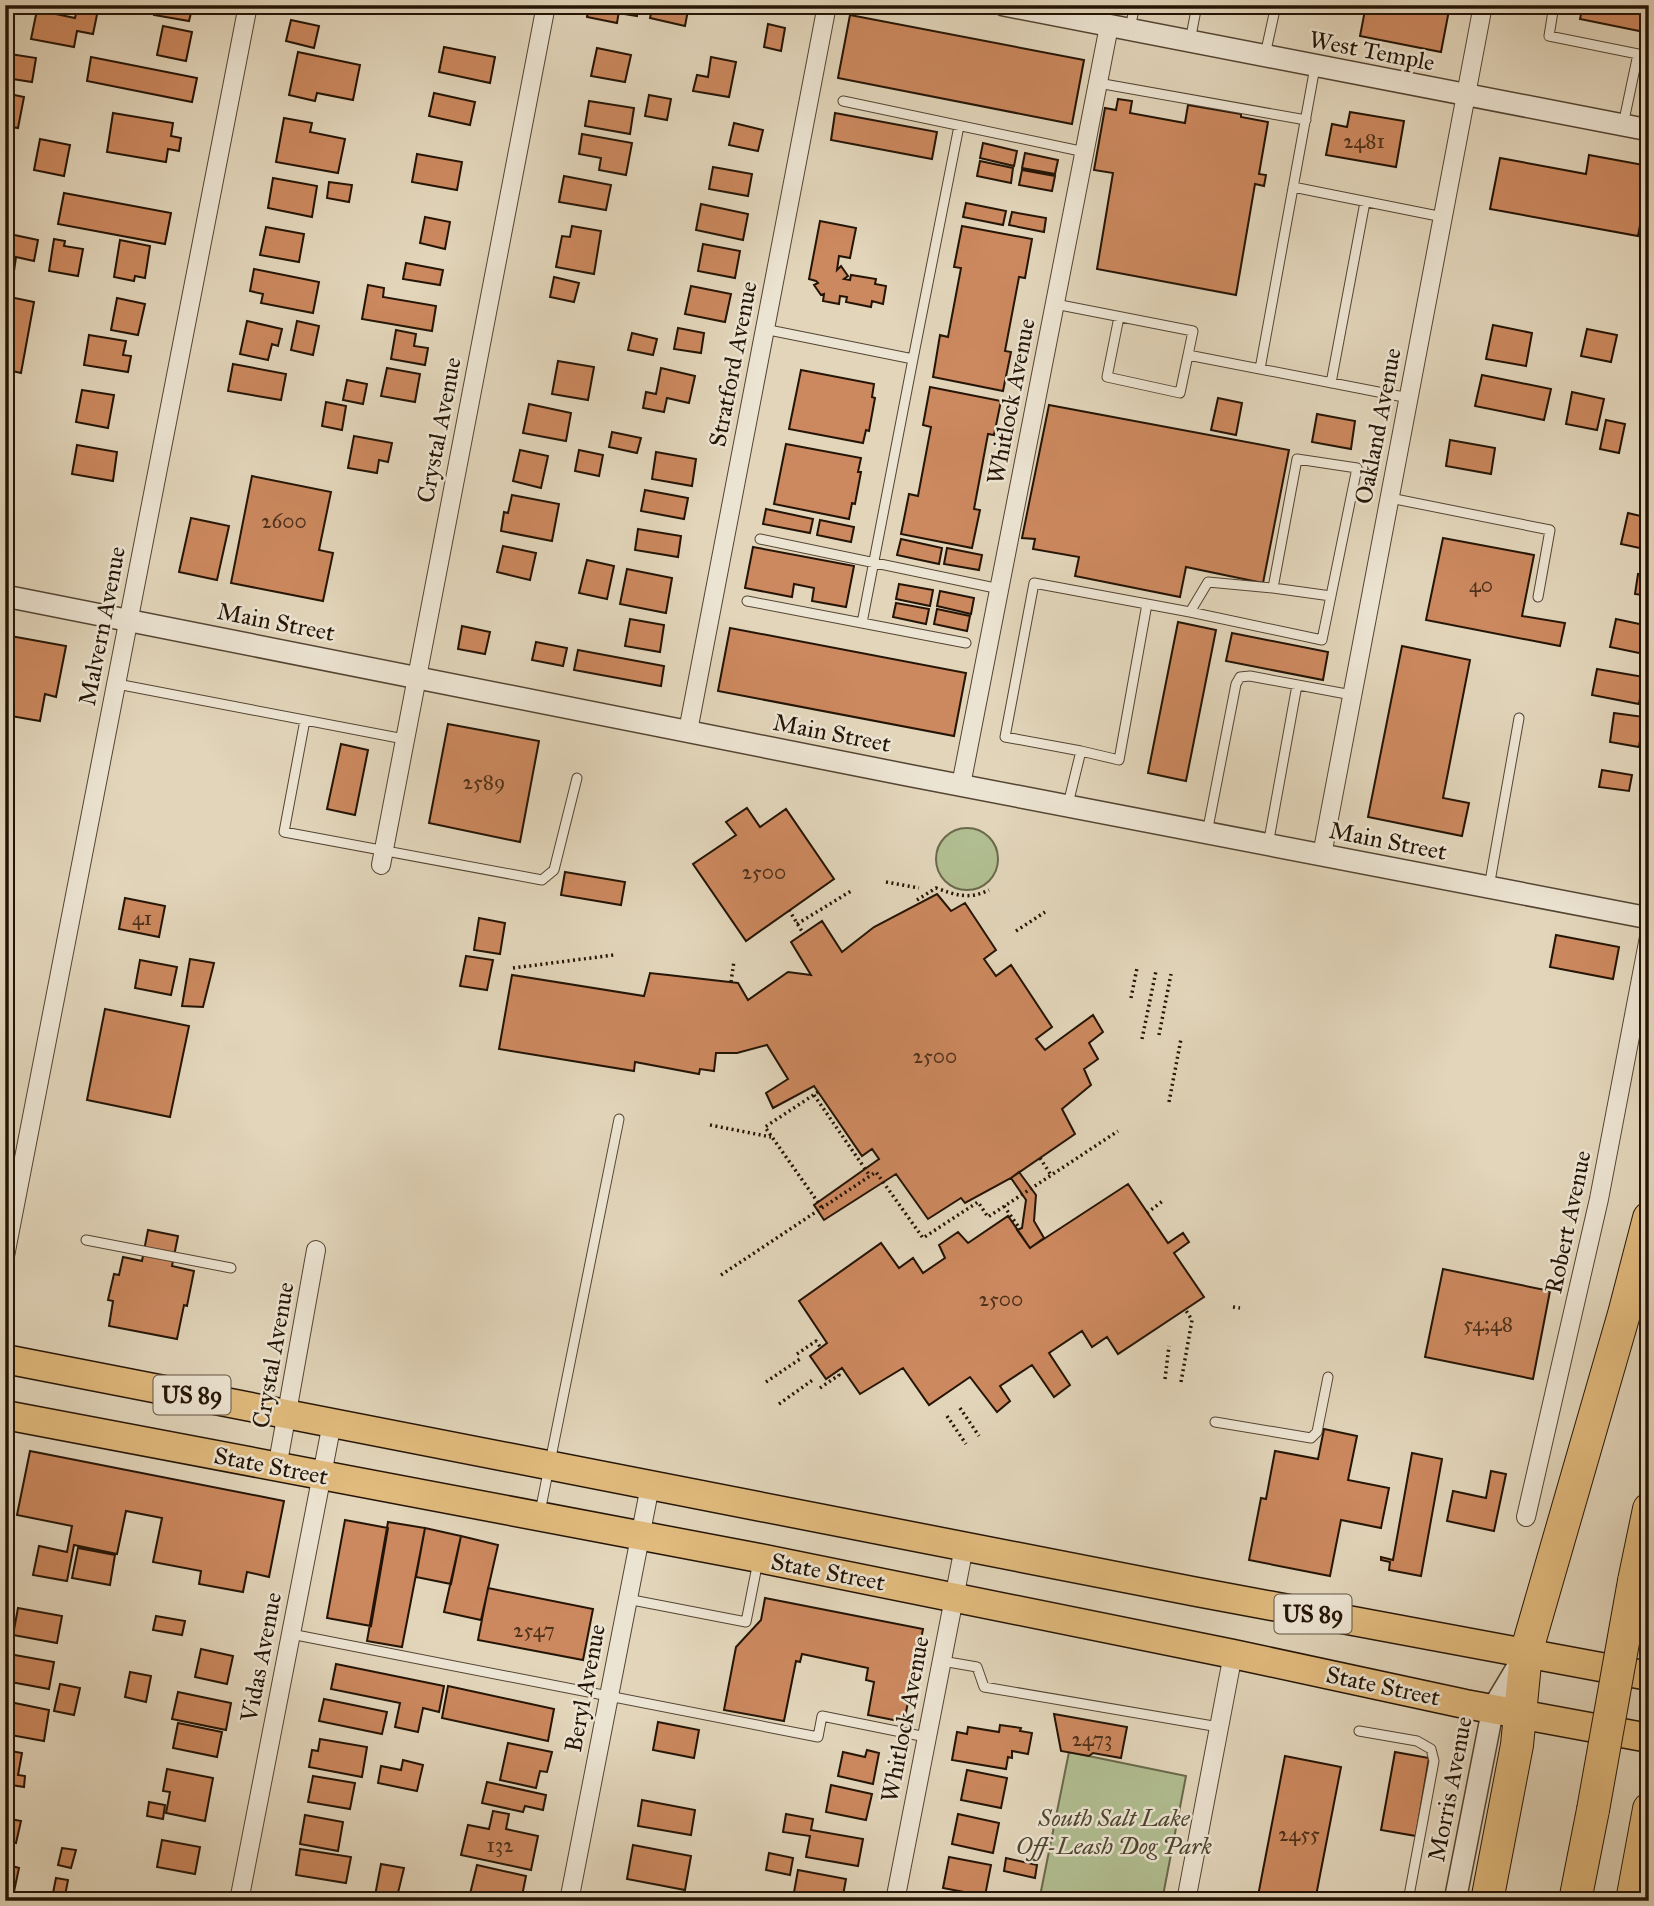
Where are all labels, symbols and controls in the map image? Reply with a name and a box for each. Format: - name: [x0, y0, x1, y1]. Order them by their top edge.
- street label: West Temple: [1307, 24, 1437, 78]
- house number: 2481: [1343, 128, 1385, 154]
- street label: Stratford Avenue: [702, 279, 764, 449]
- street label: Whitlock Avenue: [980, 315, 1042, 487]
- street label: Oakland Avenue: [1348, 345, 1408, 507]
- street label: Crystal Avenue: [410, 355, 468, 505]
- house number: 2600: [261, 508, 307, 534]
- street label: Malvern Avenue: [72, 544, 132, 708]
- house number: 40: [1469, 572, 1493, 598]
- street label: Main Street: [215, 596, 338, 648]
- street label: Main Street: [771, 707, 894, 759]
- house number: 2589: [463, 769, 505, 795]
- street label: Main Street: [1327, 815, 1450, 867]
- house number: 2500: [742, 859, 786, 885]
- house number: 41: [132, 905, 152, 931]
- house number: 2500: [913, 1043, 957, 1069]
- street label: Robert Avenue: [1538, 1148, 1598, 1296]
- street label: Crystal Avenue: [245, 1280, 301, 1430]
- house number: 2500: [979, 1286, 1023, 1312]
- house number: 54;48: [1463, 1311, 1513, 1337]
- road number: US 89: [154, 1376, 230, 1414]
- street label: State Street: [211, 1440, 331, 1492]
- street label: State Street: [768, 1546, 888, 1598]
- street label: Vidas Avenue: [234, 1590, 288, 1725]
- road number: US 89: [1274, 1595, 1352, 1634]
- house number: 2547: [513, 1617, 555, 1643]
- street label: Beryl Avenue: [558, 1621, 612, 1755]
- street label: Whitlock Avenue: [874, 1633, 936, 1805]
- street label: State Street: [1323, 1659, 1443, 1713]
- street label: Morris Avenue: [1421, 1714, 1479, 1864]
- house number: 2473: [1072, 1726, 1112, 1752]
- park label: South Salt Lake Off-Leash Dog Park: [1016, 1803, 1212, 1862]
- house number: 2455: [1278, 1821, 1320, 1847]
- house number: 132: [486, 1832, 514, 1858]

